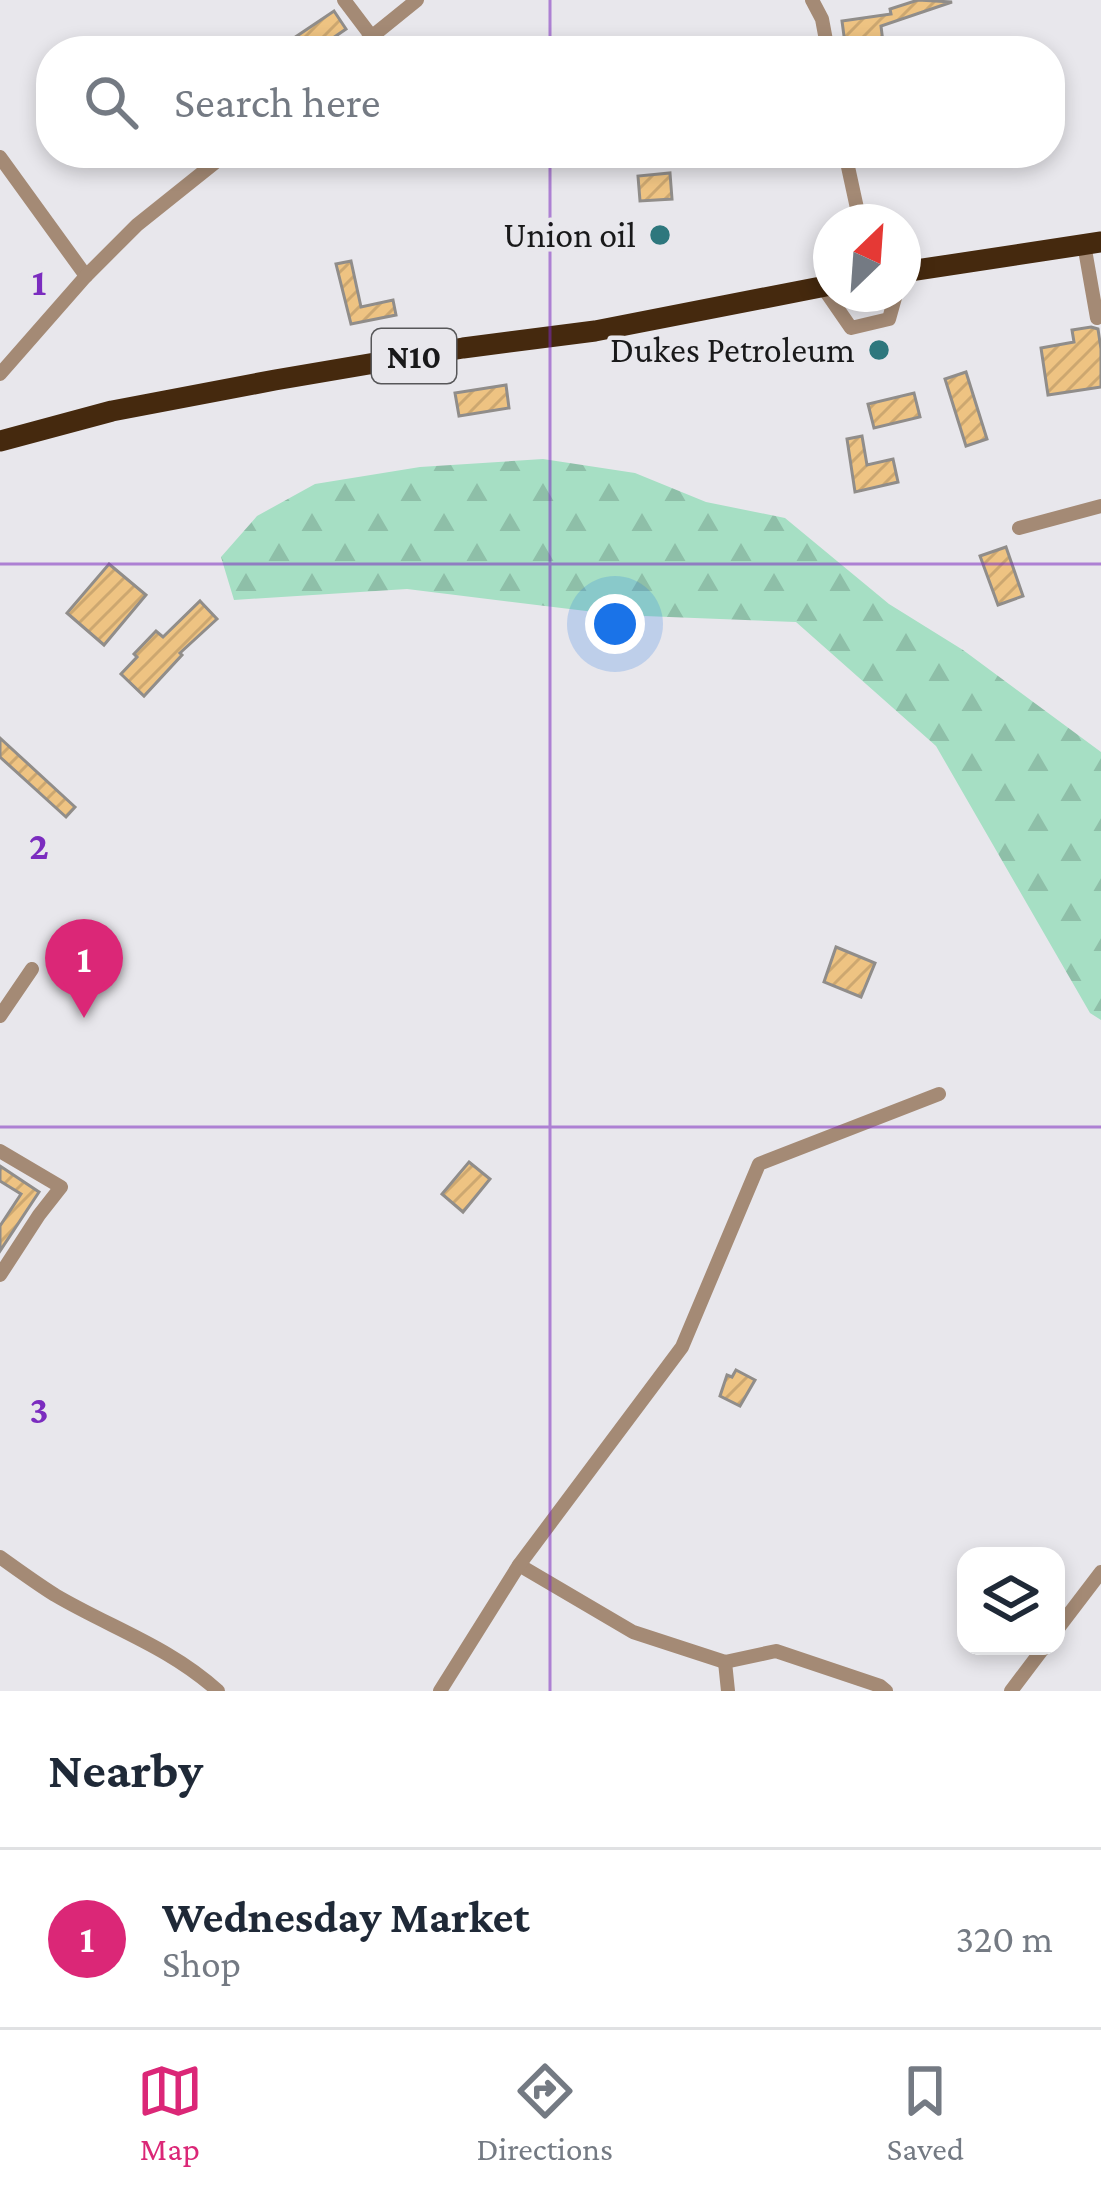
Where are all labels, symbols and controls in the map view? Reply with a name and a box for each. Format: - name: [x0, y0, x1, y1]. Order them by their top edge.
- search box: [36, 36, 1065, 168]
- icon: search: [78, 69, 144, 135]
- text: Search here: [174, 77, 381, 127]
- north arrow: [813, 204, 921, 312]
- place label: Union oil: [503, 215, 636, 255]
- marker: Union oil: [647, 222, 673, 248]
- text: 1: [32, 260, 46, 303]
- road number: N10: [372, 329, 456, 383]
- place label: Dukes Petroleum: [610, 330, 855, 370]
- marker: Dukes Petroleum: [866, 337, 892, 363]
- your location: [585, 594, 645, 654]
- text: 2: [29, 824, 49, 867]
- pin: 1: [45, 919, 123, 1018]
- text: 3: [29, 1388, 49, 1431]
- map controls: [957, 1547, 1065, 1655]
- button: layers: [957, 1547, 1065, 1655]
- text: Nearby: [48, 1741, 203, 1798]
- text: Wednesday Market: [162, 1892, 530, 1942]
- text: 1: [80, 1917, 94, 1960]
- text: 320 m: [955, 1917, 1053, 1960]
- text: Shop: [162, 1942, 241, 1985]
- tab: Map: [137, 2058, 203, 2167]
- tab: Directions: [477, 2058, 613, 2167]
- tab: Saved: [887, 2058, 964, 2167]

